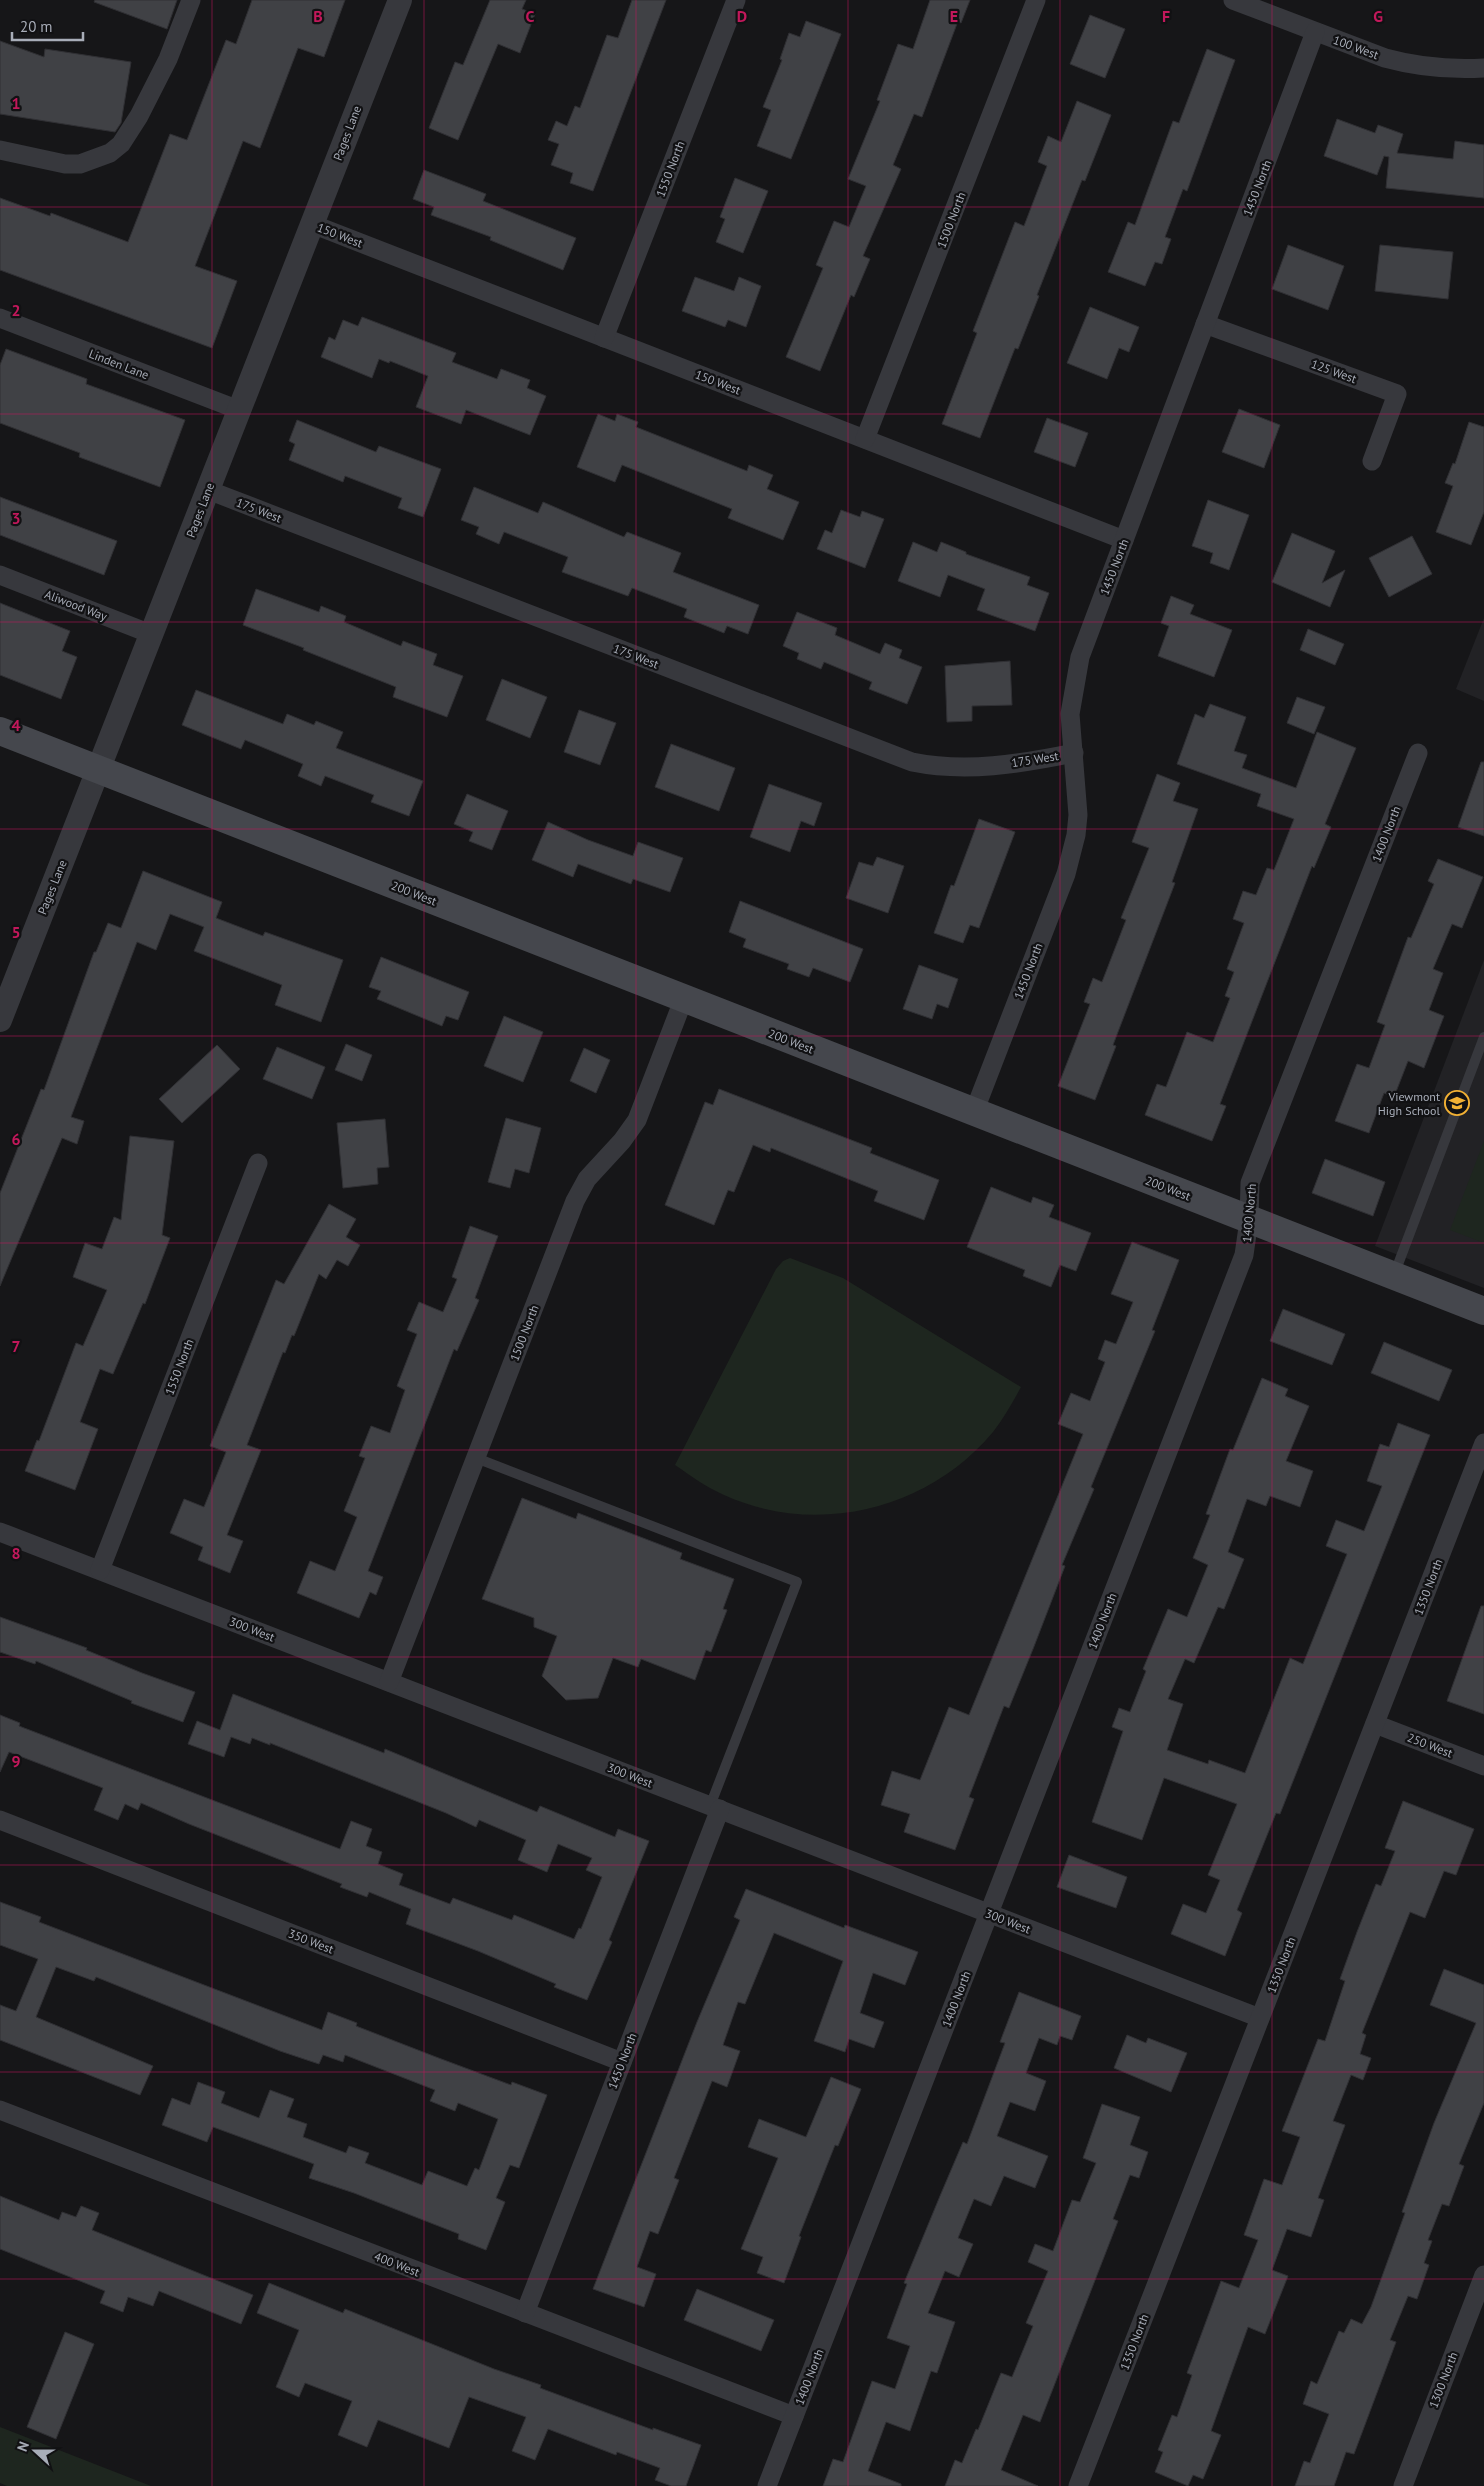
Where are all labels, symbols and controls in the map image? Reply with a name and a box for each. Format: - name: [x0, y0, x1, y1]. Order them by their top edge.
- text: B: [313, 6, 323, 26]
- text: C: [526, 6, 535, 26]
- text: D: [737, 6, 747, 26]
- text: E: [950, 6, 958, 26]
- text: F: [1162, 6, 1170, 26]
- text: G: [1373, 6, 1383, 26]
- scale bar: [12, 10, 84, 42]
- text: 20 m: [20, 17, 53, 36]
- street label: 100 West: [1331, 32, 1381, 62]
- text: 1: [11, 93, 21, 113]
- street label: Pages Lane: [330, 103, 364, 163]
- street label: 1550 North: [652, 139, 688, 199]
- street label: 1450 North: [1239, 158, 1275, 218]
- street label: 1500 North: [933, 190, 969, 250]
- street label: 150 West: [315, 220, 365, 250]
- text: 2: [11, 300, 21, 320]
- street label: Linden Lane: [87, 346, 151, 382]
- street label: 125 West: [1309, 356, 1359, 386]
- street label: 150 West: [693, 367, 743, 397]
- street label: Pages Lane: [183, 480, 217, 540]
- street label: 175 West: [234, 495, 284, 525]
- text: 3: [11, 508, 21, 528]
- street label: 1450 North: [1096, 537, 1132, 597]
- street label: Aliwood Way: [43, 586, 110, 624]
- street label: 175 West: [611, 641, 661, 671]
- text: 4: [11, 715, 21, 735]
- street label: 175 West: [1010, 748, 1060, 770]
- street label: 1400 North: [1368, 804, 1404, 864]
- street label: Pages Lane: [34, 857, 70, 917]
- street label: 200 West: [389, 878, 439, 908]
- text: 5: [11, 922, 21, 942]
- street label: 1450 North: [1010, 941, 1046, 1001]
- street label: 200 West: [766, 1026, 816, 1056]
- place label: Viewmont High School: [1378, 1089, 1440, 1118]
- school or university icon: Viewmont High School: [1444, 1090, 1470, 1116]
- text: 6: [11, 1129, 21, 1149]
- street label: 200 West: [1143, 1173, 1193, 1203]
- street label: 1400 North: [1239, 1183, 1259, 1243]
- street label: 1500 North: [506, 1303, 542, 1363]
- text: 7: [11, 1336, 21, 1356]
- street label: 1550 North: [161, 1337, 197, 1397]
- text: 8: [11, 1543, 21, 1563]
- street label: 1350 North: [1410, 1557, 1446, 1617]
- street label: 1400 North: [1084, 1591, 1120, 1651]
- street label: 300 West: [227, 1614, 277, 1644]
- street label: 250 West: [1405, 1730, 1455, 1760]
- text: 9: [11, 1751, 21, 1771]
- street label: 300 West: [605, 1760, 655, 1790]
- street label: 300 West: [983, 1906, 1033, 1936]
- street label: 350 West: [286, 1926, 336, 1956]
- street label: 1350 North: [1263, 1935, 1299, 1995]
- street label: 1400 North: [938, 1969, 974, 2029]
- street label: 1450 North: [604, 2031, 640, 2091]
- street label: 400 West: [372, 2249, 422, 2279]
- street label: 1350 North: [1116, 2312, 1152, 2372]
- street label: 1400 North: [791, 2347, 827, 2407]
- street label: 1300 North: [1425, 2350, 1461, 2410]
- north arrow: [10, 2426, 60, 2476]
- text: N: [13, 2439, 33, 2454]

